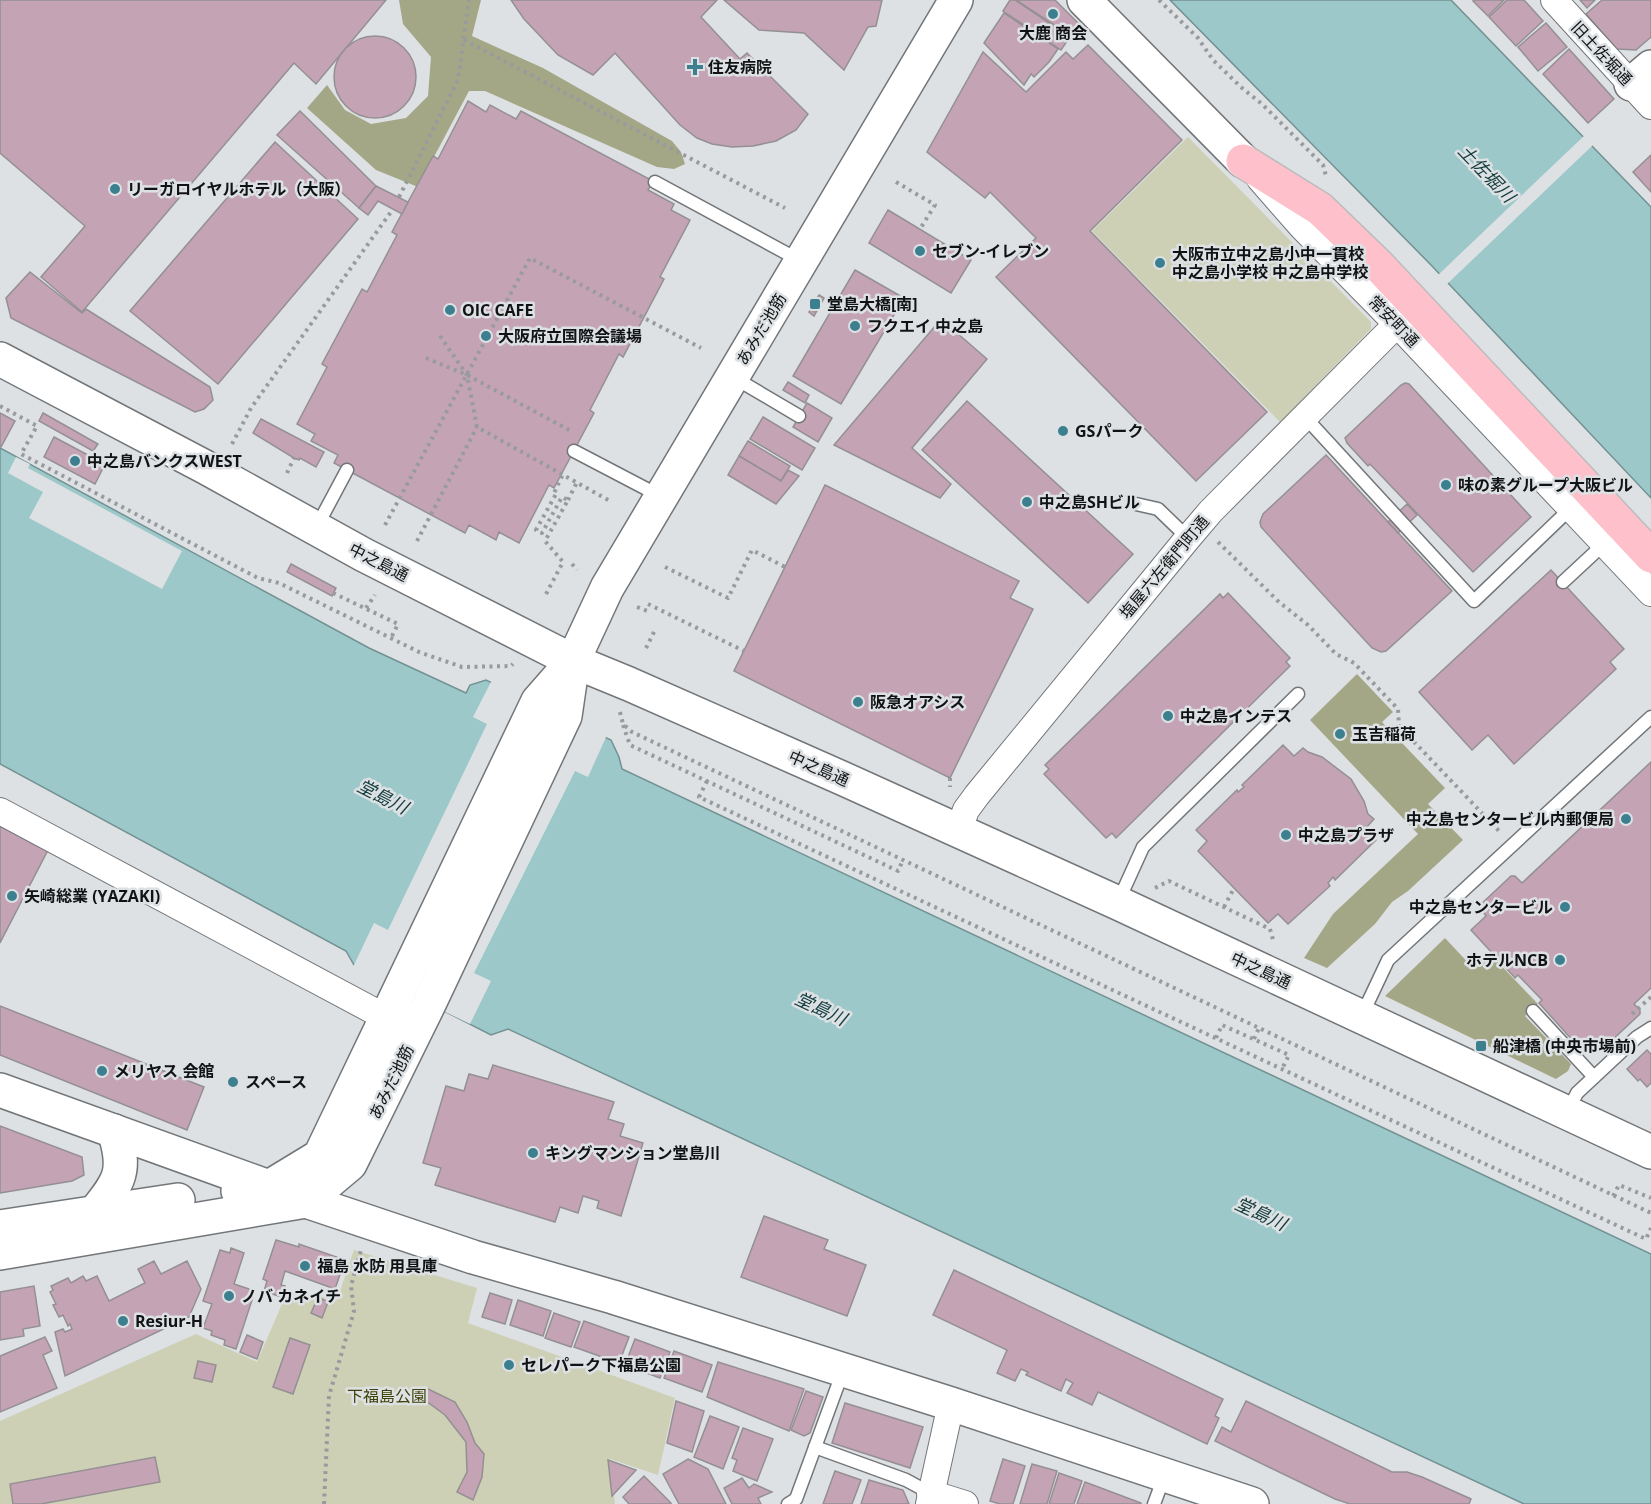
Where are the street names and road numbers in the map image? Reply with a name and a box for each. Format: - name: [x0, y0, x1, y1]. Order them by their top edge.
- street label: 旧土佐堀通: [1567, 16, 1637, 90]
- street label: あみだ池筋: [731, 289, 791, 369]
- street label: 常安町通: [1364, 290, 1424, 352]
- street label: 塩屋六左衛門町通: [1114, 511, 1214, 623]
- street label: 中之島通: [345, 538, 413, 586]
- street label: 中之島通: [785, 745, 853, 791]
- street label: 中之島通: [1227, 947, 1295, 993]
- street label: あみだ池筋: [364, 1041, 418, 1123]

